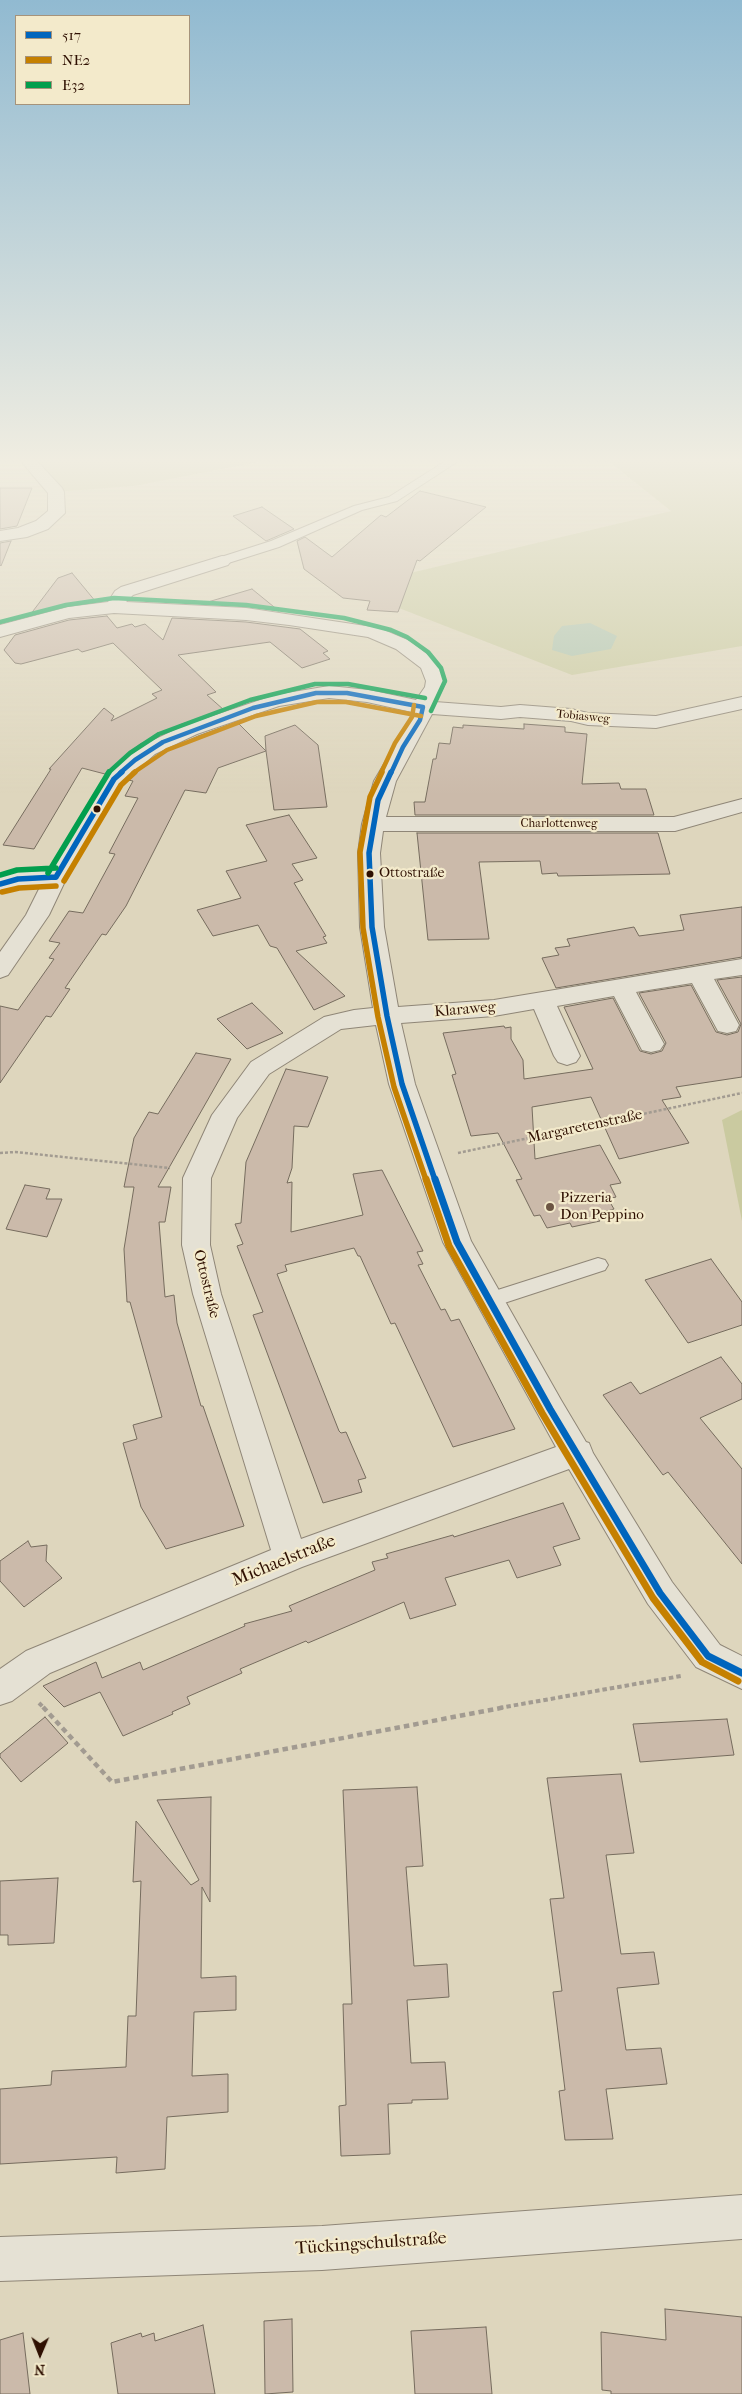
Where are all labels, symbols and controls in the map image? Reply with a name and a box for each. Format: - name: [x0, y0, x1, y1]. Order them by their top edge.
- legend: [15, 15, 190, 105]
- text: 517: [62, 26, 81, 44]
- text: NE2: [62, 51, 90, 69]
- text: E32: [62, 76, 85, 94]
- street label: Tobiasweg: [556, 707, 610, 727]
- unlabelled marker: [92, 804, 102, 814]
- street label: Charlottenweg: [521, 817, 597, 831]
- place label: Ottostraße: [379, 866, 444, 882]
- marker: Ottostraße: [365, 869, 375, 879]
- street label: Klaraweg: [434, 998, 496, 1022]
- street label: Margaretenstraße: [526, 1106, 644, 1148]
- place label: Pizzeria Don Peppino: [560, 1189, 644, 1224]
- marker: Pizzeria Don Peppino: [544, 1201, 556, 1213]
- street label: Ottostraße: [189, 1248, 223, 1320]
- street label: Michaelstraße: [229, 1530, 339, 1592]
- street label: Tückingschulstraße: [295, 2228, 447, 2260]
- north arrow: [15, 2329, 65, 2379]
- text: N: [34, 2361, 45, 2378]

